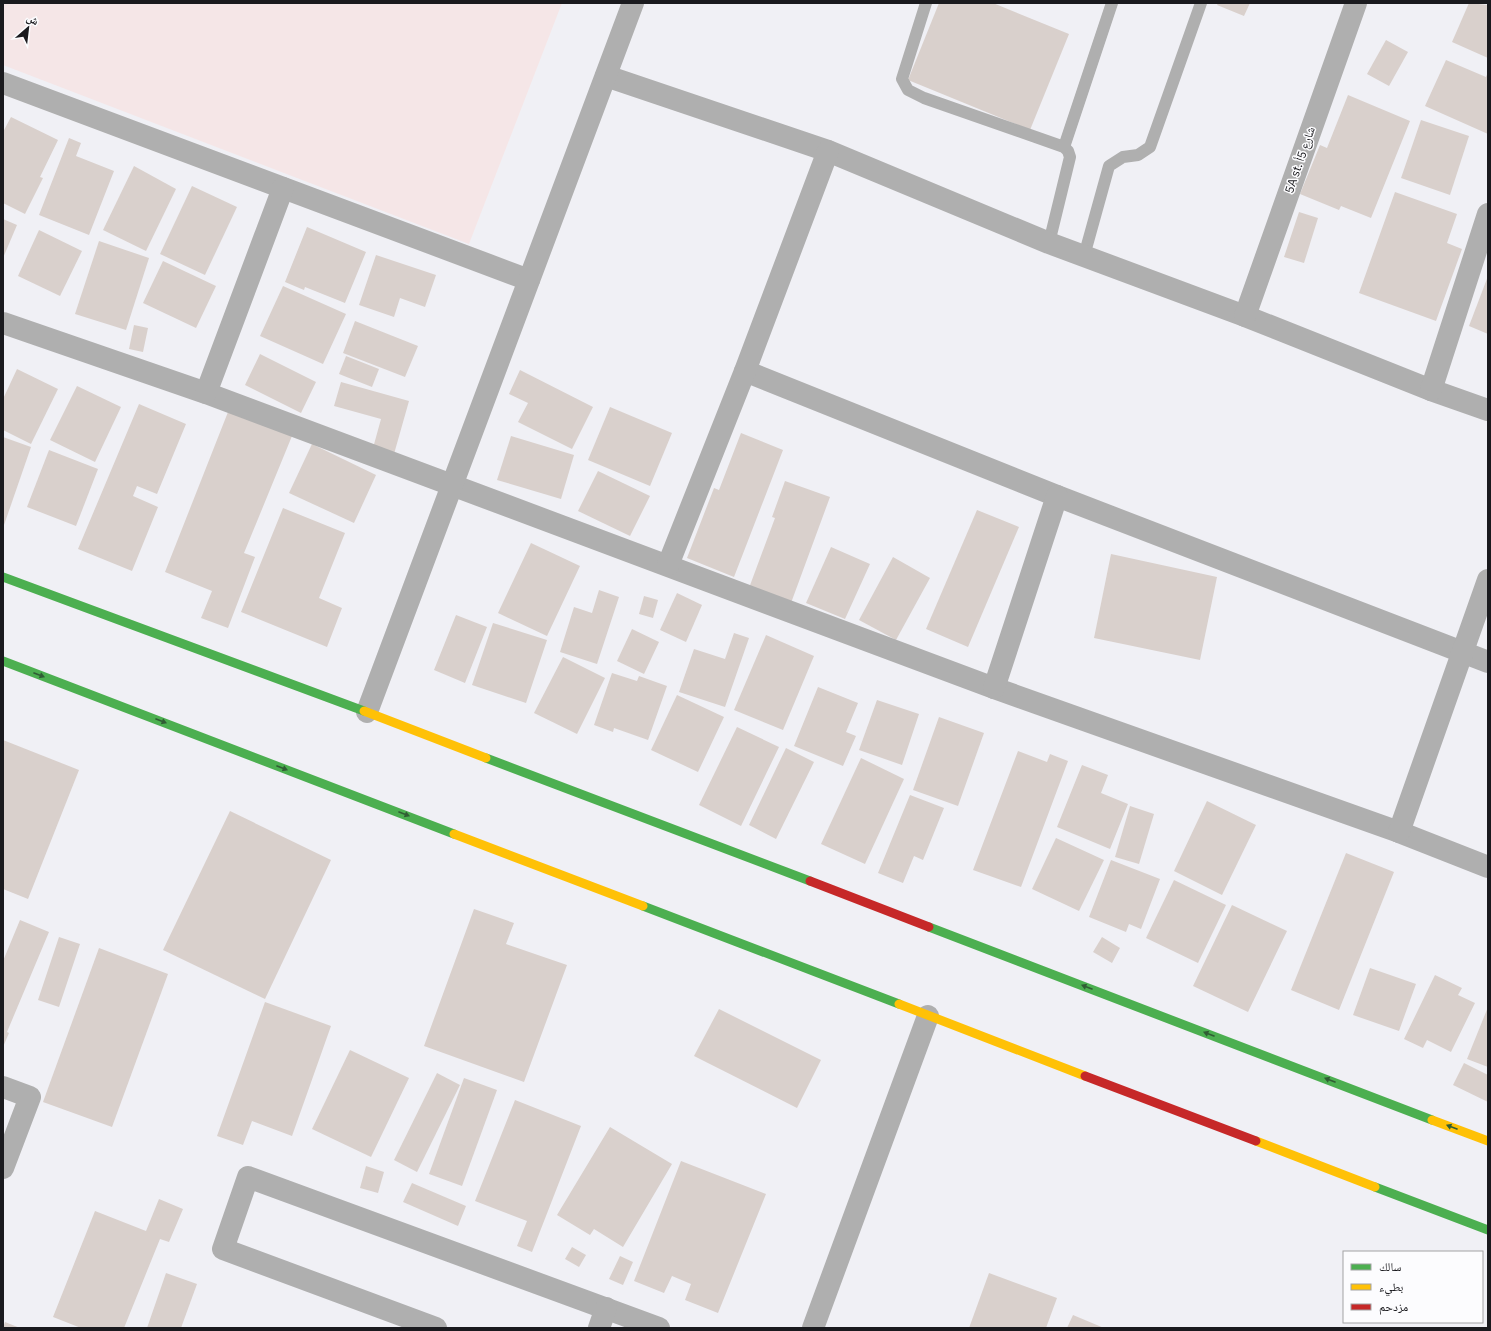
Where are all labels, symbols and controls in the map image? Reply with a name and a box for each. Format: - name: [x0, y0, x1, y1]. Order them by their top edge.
- north arrow: [8, 8, 48, 48]
- text: ش: [24, 10, 41, 29]
- street label: 5A st. شارع 5أ: [1281, 124, 1319, 195]
- one-way arrow: [34, 672, 46, 678]
- one-way arrow: [155, 719, 167, 725]
- one-way arrow: [277, 765, 289, 771]
- one-way arrow: [398, 812, 410, 818]
- one-way arrow: [1081, 984, 1093, 990]
- one-way arrow: [1202, 1030, 1214, 1036]
- one-way arrow: [1324, 1077, 1336, 1083]
- one-way arrow: [1445, 1123, 1457, 1129]
- legend: [1343, 1251, 1483, 1323]
- text: سالك: [1379, 1259, 1401, 1274]
- text: بطيء: [1379, 1279, 1403, 1297]
- text: مزدحم: [1379, 1299, 1408, 1315]

